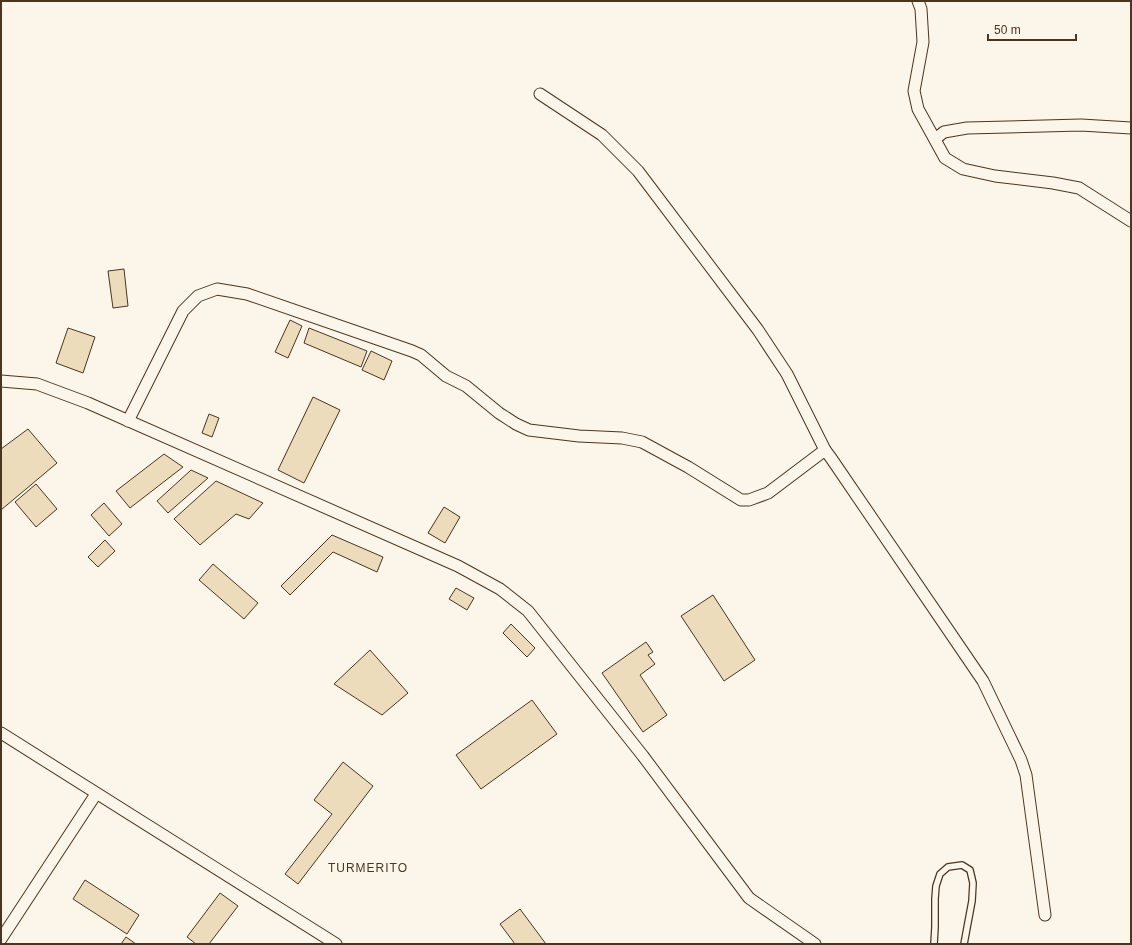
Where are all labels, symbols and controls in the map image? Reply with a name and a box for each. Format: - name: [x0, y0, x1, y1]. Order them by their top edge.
- scale bar: [988, 16, 1076, 42]
- text: 50 m: [994, 23, 1021, 37]
- district label: TURMERITO: [328, 861, 408, 875]

